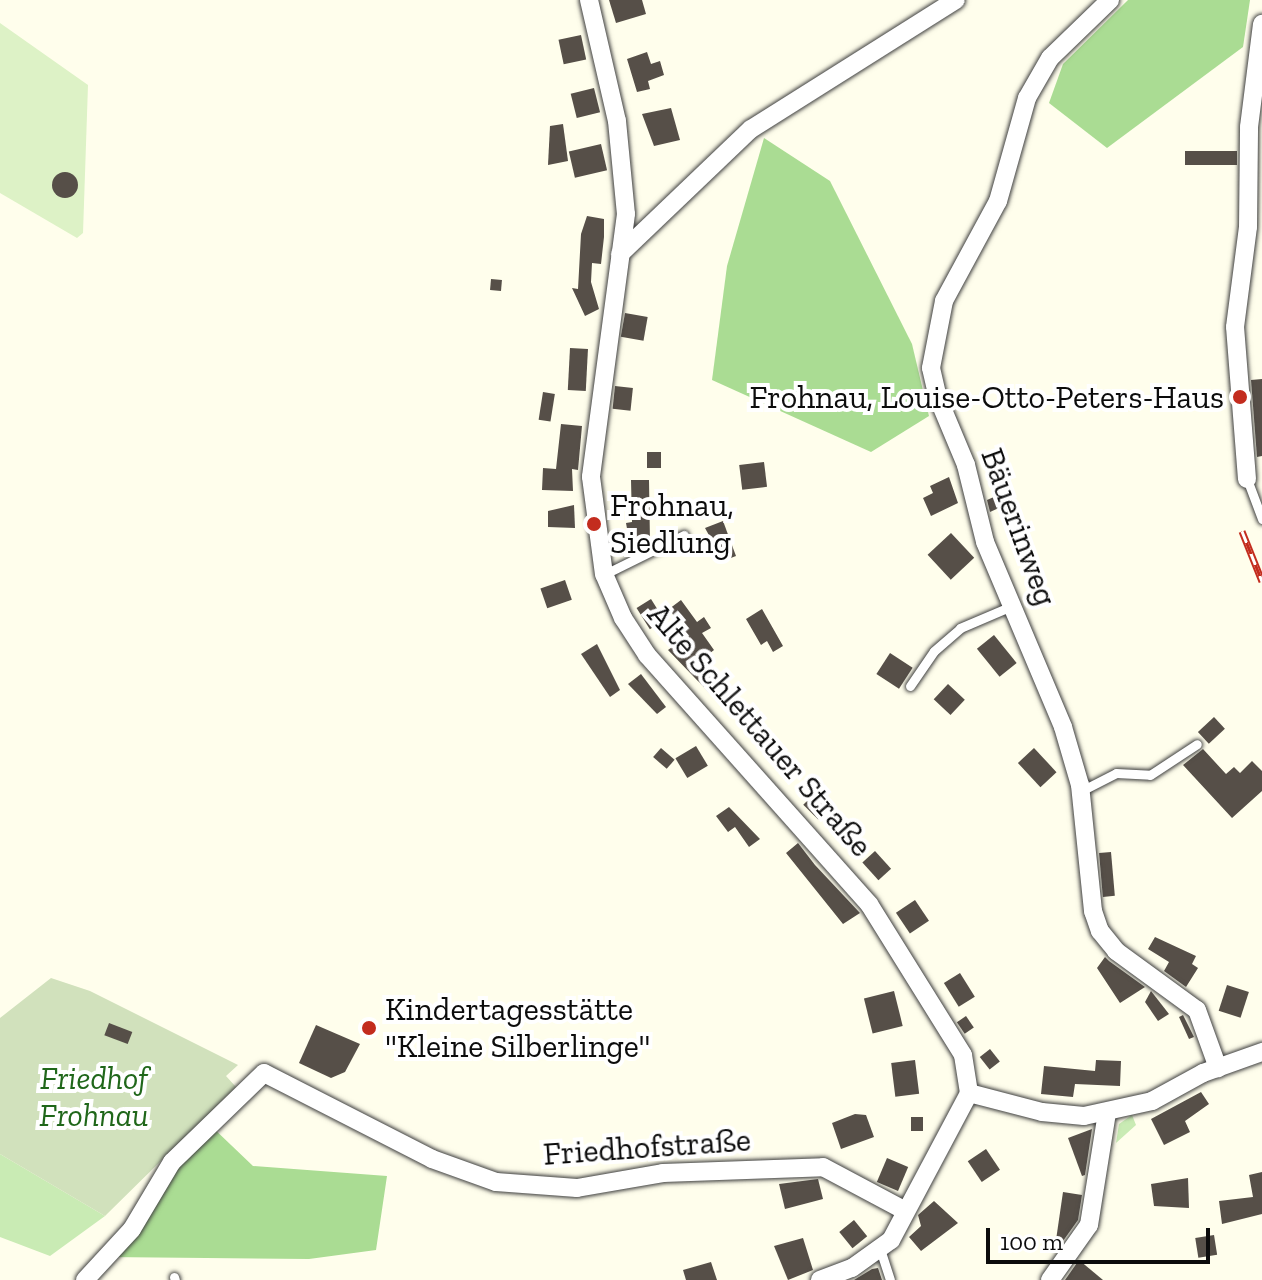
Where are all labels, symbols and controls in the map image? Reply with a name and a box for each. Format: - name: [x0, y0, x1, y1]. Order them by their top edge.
- place label: Frohnau, Louise-Otto-Peters-Haus: [749, 378, 1224, 416]
- marker: Frohnau, Louise-Otto-Peters-Haus: [1231, 388, 1249, 406]
- street label: Bäuerinweg: [973, 443, 1065, 611]
- place label: Frohnau, Siedlung: [610, 487, 734, 562]
- marker: Frohnau, Siedlung: [585, 515, 603, 533]
- street label: Alte Schlettauer Straße: [639, 595, 881, 865]
- place label: Kindertagesstätte "Kleine Silberlinge": [385, 991, 650, 1066]
- marker: Kindertagesstätte "Kleine Silberlinge": [360, 1019, 378, 1037]
- park label: Friedhof Frohnau: [39, 1060, 149, 1135]
- street label: Friedhofstraße: [542, 1121, 752, 1173]
- scale bar: [990, 1212, 1214, 1262]
- text: 100 m: [1000, 1227, 1063, 1256]

